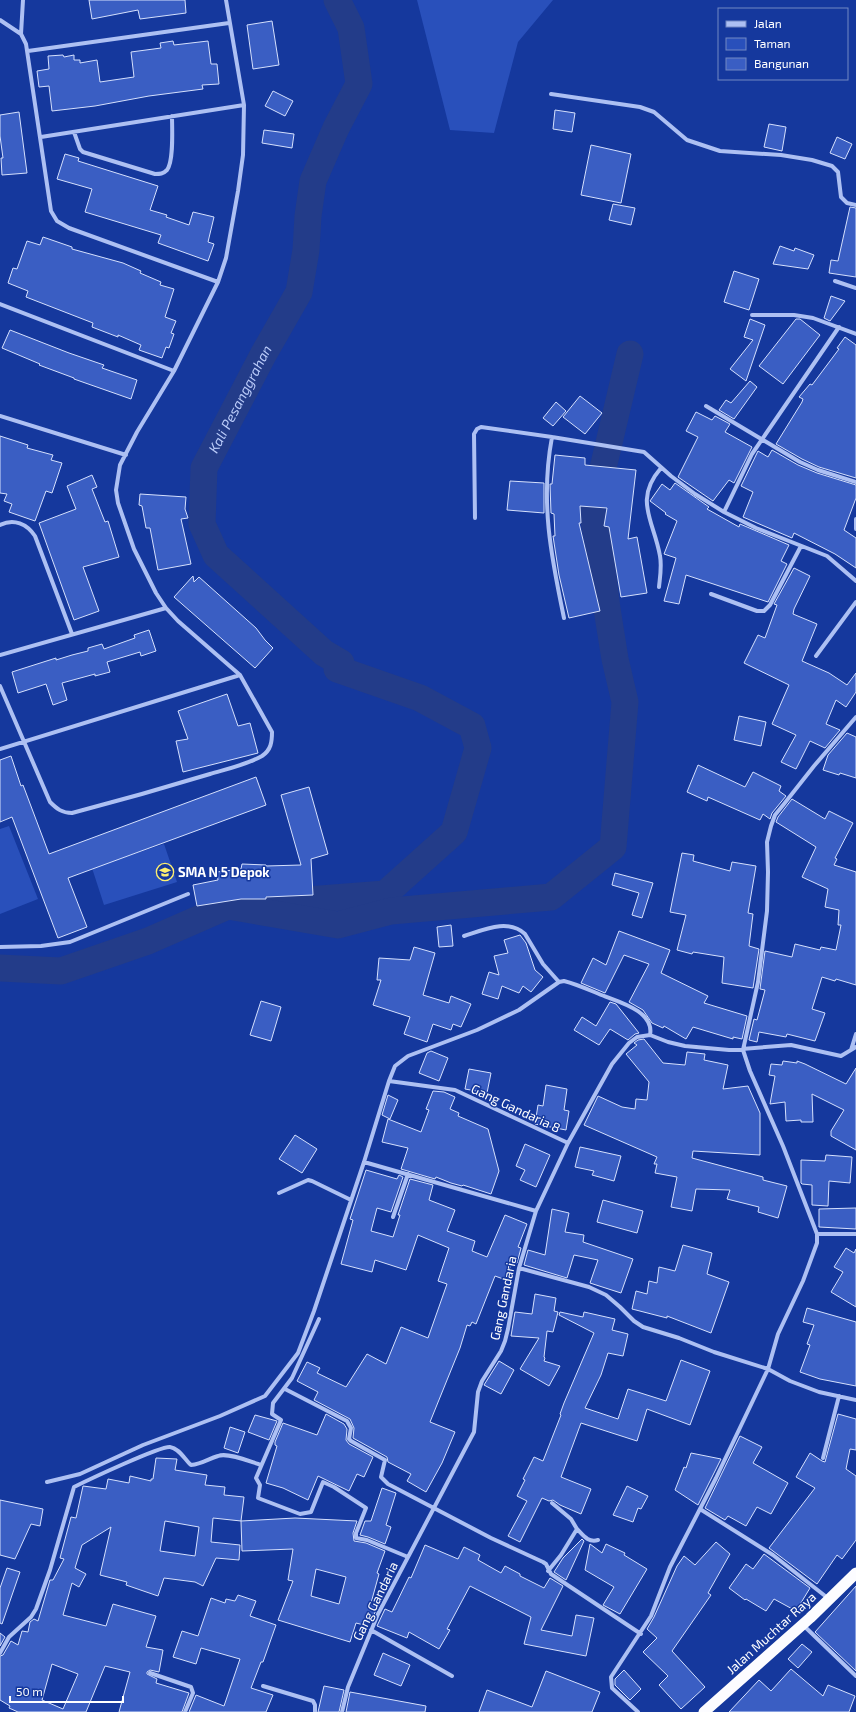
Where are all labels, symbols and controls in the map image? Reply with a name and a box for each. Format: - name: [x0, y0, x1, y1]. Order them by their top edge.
- legend: [718, 8, 848, 80]
- text: Jalan: [754, 16, 782, 30]
- text: Taman: [754, 36, 791, 50]
- text: Bangunan: [754, 56, 809, 70]
- water label: Kali Pesanggrahan: [204, 342, 275, 456]
- school or university icon: SMA N 5 Depok: [155, 862, 175, 882]
- place label: SMA N 5 Depok: [178, 864, 270, 880]
- street label: Gang Gandaria 8: [469, 1080, 563, 1136]
- street label: Gang Gandaria: [486, 1254, 520, 1342]
- street label: Gang Gandaria: [349, 1559, 401, 1643]
- street label: Jalan Muchtar Raya: [723, 1589, 819, 1677]
- scale bar: [10, 1678, 123, 1704]
- text: 50 m: [16, 1684, 43, 1698]

